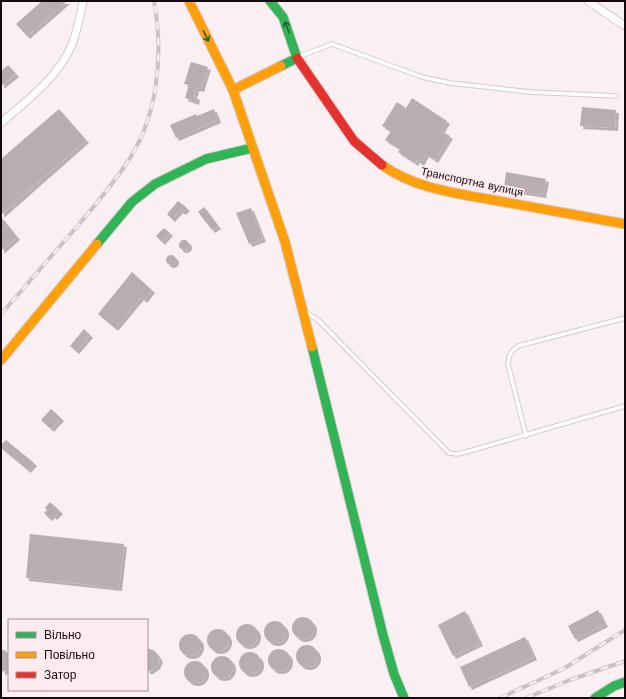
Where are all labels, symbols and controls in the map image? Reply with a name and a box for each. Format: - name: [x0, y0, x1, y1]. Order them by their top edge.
- one-way arrow: [283, 22, 291, 34]
- one-way arrow: [203, 30, 211, 42]
- street label: Транспортна вулиця: [420, 165, 525, 199]
- legend: [8, 619, 148, 691]
- text: Вільно: [44, 628, 82, 642]
- text: Повільно: [44, 648, 95, 662]
- text: Затор: [44, 668, 77, 682]

